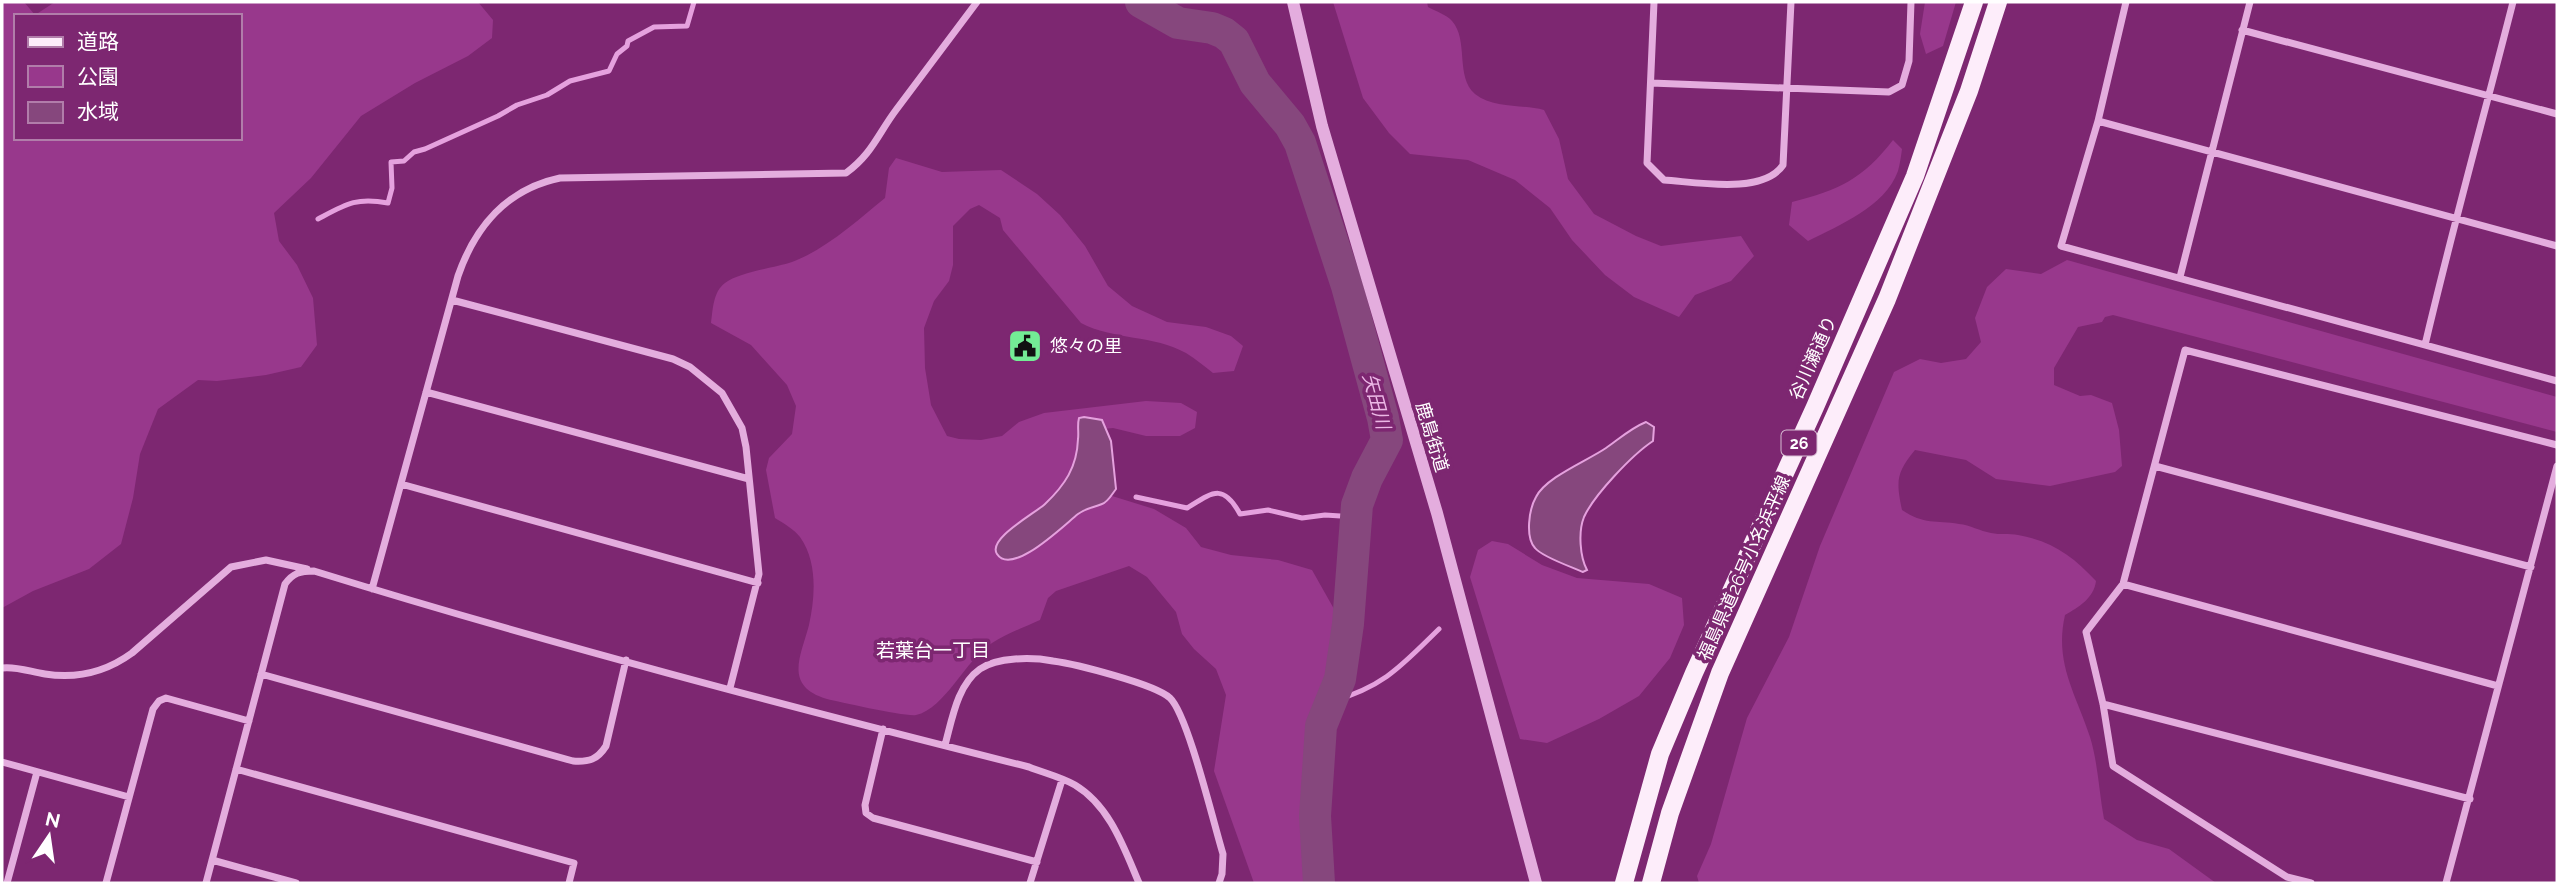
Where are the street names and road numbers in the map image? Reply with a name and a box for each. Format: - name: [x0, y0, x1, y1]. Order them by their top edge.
- street label: 谷川瀬通り: [1785, 312, 1840, 403]
- street label: 鹿島街道: [1412, 399, 1453, 474]
- road number: 26: [1782, 430, 1816, 456]
- street label: 福島県道26号小名浜平線: [1693, 472, 1794, 664]

